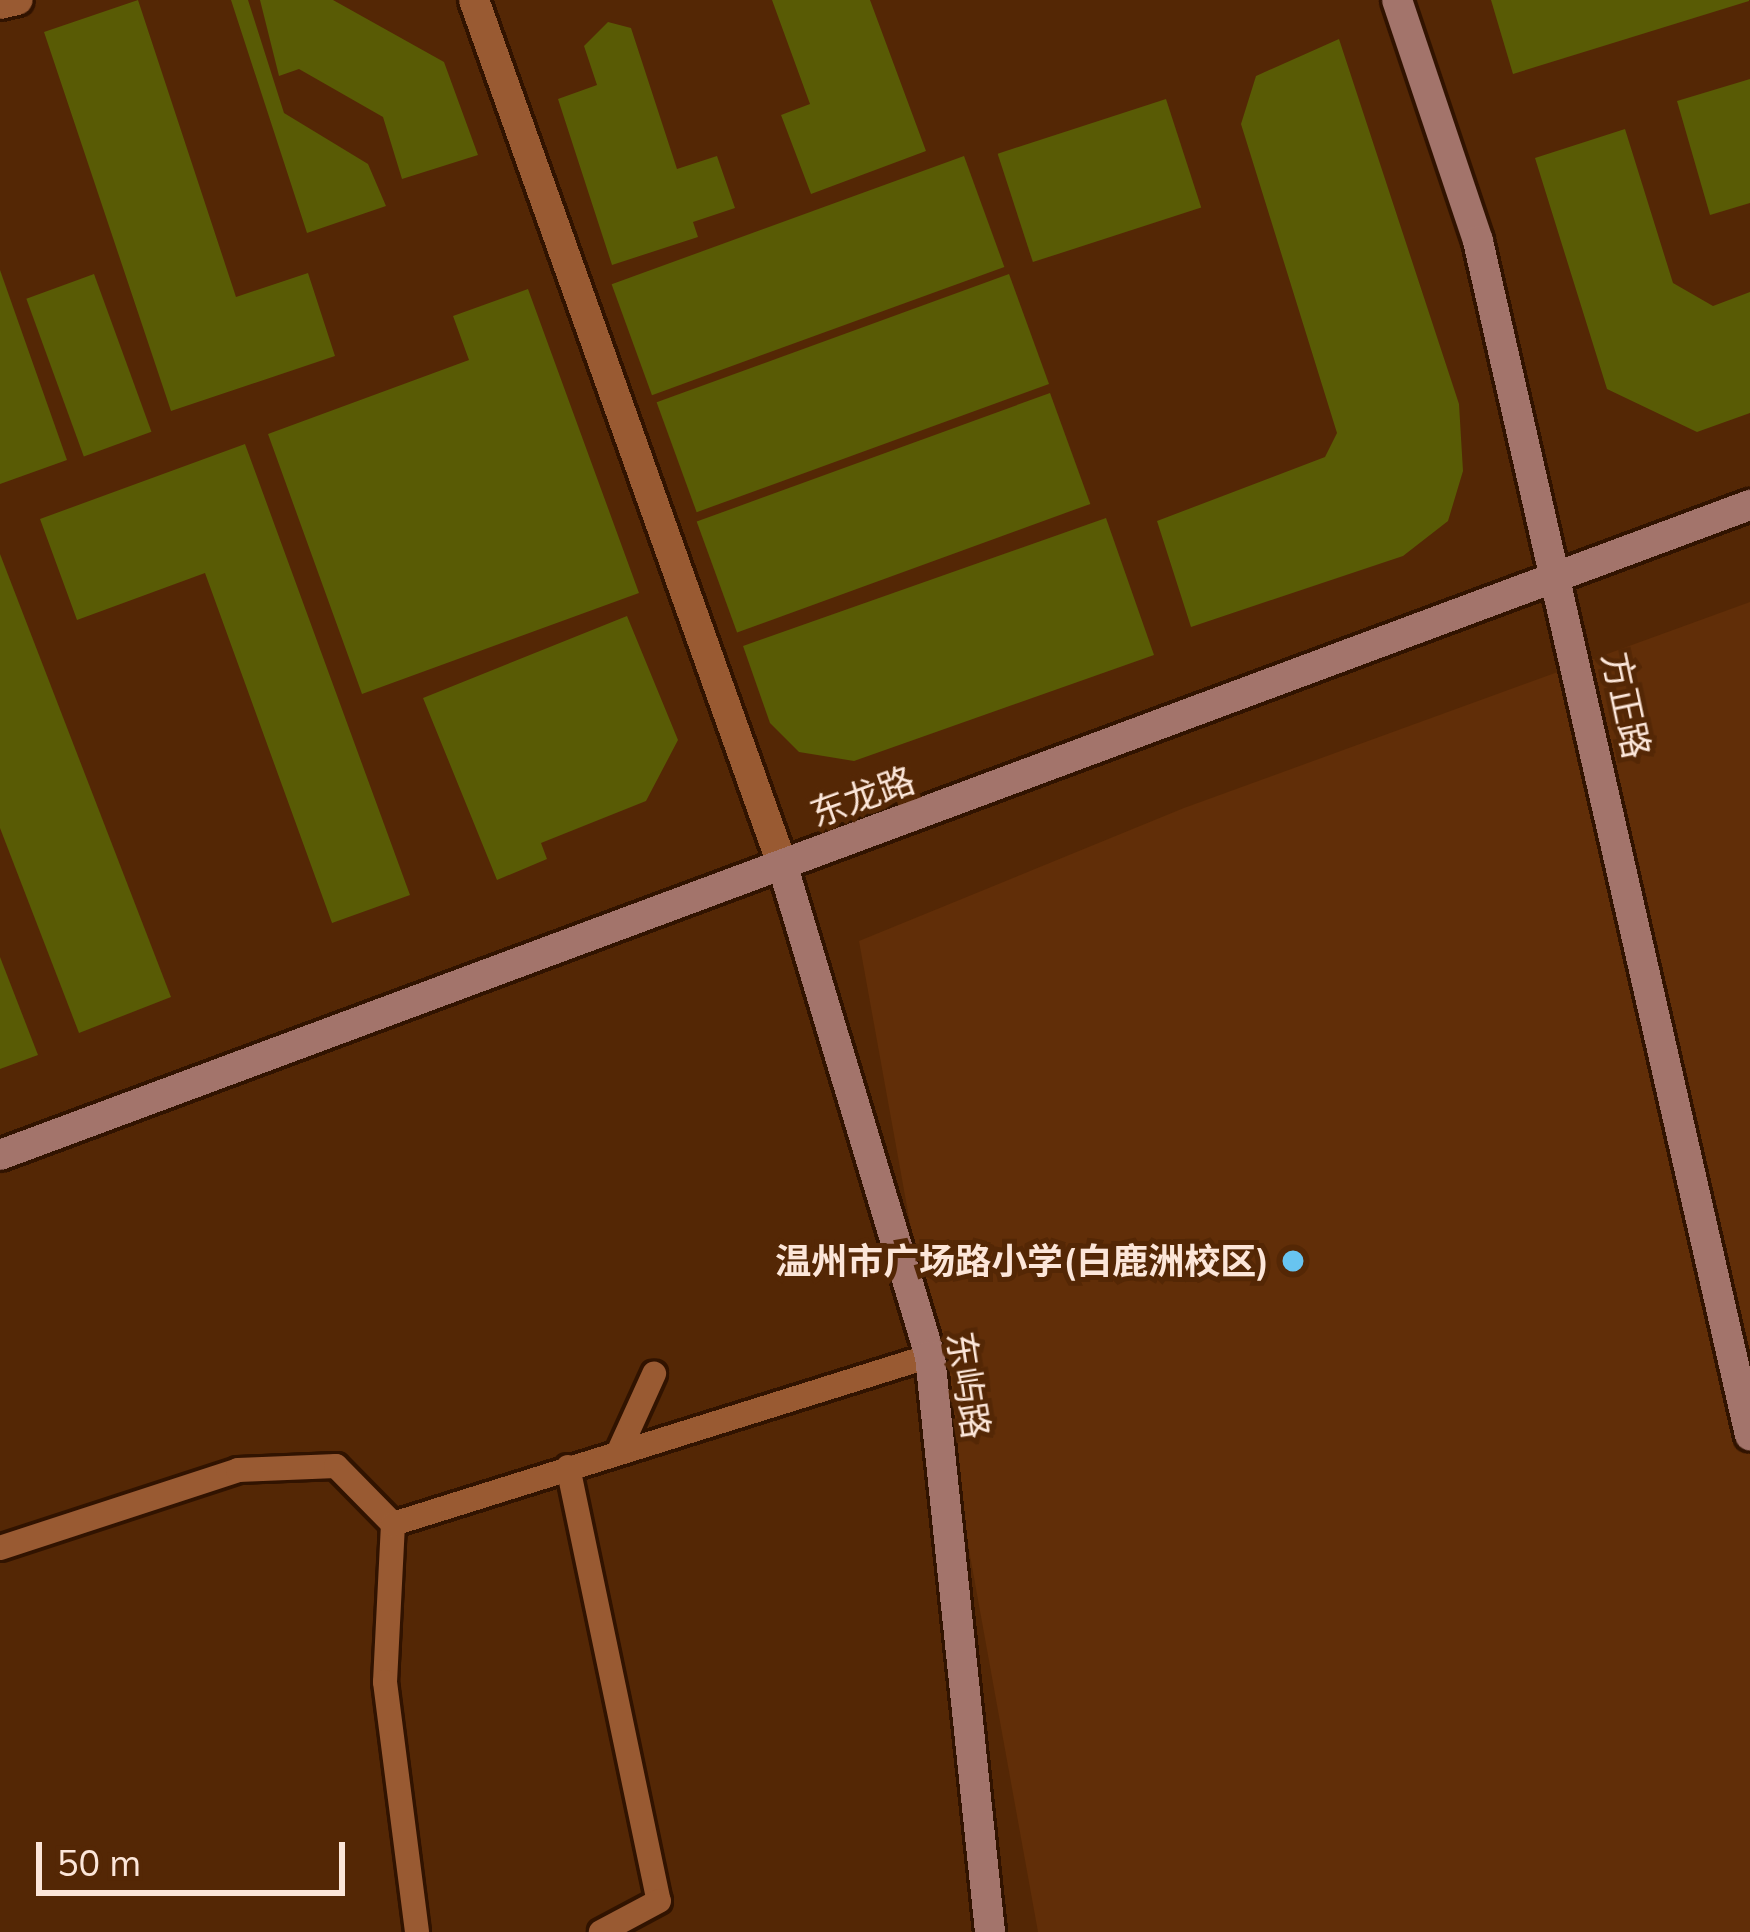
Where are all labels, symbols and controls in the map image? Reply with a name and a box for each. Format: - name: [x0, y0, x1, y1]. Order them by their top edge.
- street label: 方正路: [1595, 648, 1659, 762]
- street label: 东龙路: [804, 757, 920, 835]
- place label: 温州市广场路小学(白鹿洲校区): [775, 1239, 1269, 1283]
- marker: 温州市广场路小学(白鹿洲校区): [1280, 1248, 1306, 1274]
- street label: 东屿路: [939, 1328, 999, 1442]
- scale bar: [42, 1818, 351, 1892]
- text: 50 m: [57, 1840, 141, 1885]

